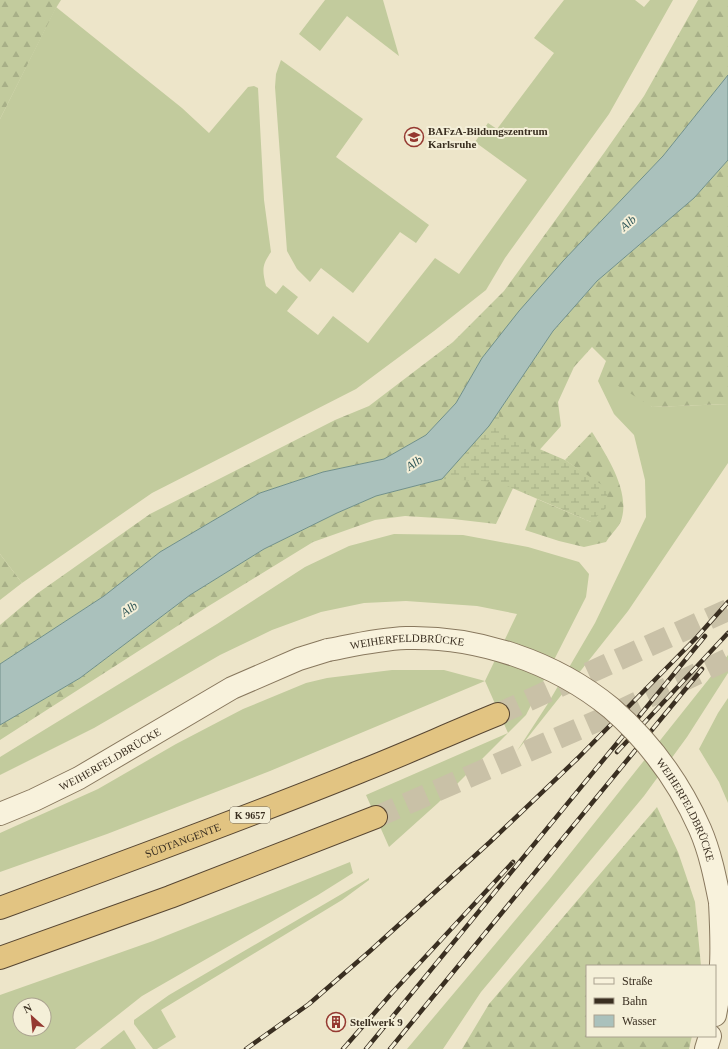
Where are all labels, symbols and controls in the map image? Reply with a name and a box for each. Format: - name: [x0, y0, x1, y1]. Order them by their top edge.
- place label: BAFzA-Bildungszentrum Karlsruhe: [428, 125, 548, 150]
- school or university icon: BAFzA-Bildungszentrum Karlsruhe: [403, 126, 425, 148]
- water label: Alb: [616, 212, 639, 234]
- water label: Alb: [402, 453, 425, 474]
- water label: Alb: [117, 599, 140, 620]
- street label: WEIHERFELDBRÜCKE: [349, 632, 466, 651]
- street label: WEIHERFELDBRÜCKE: [57, 725, 163, 793]
- street label: WEIHERFELDBRÜCKE: [654, 756, 717, 863]
- road number: K 9657: [230, 807, 270, 823]
- street label: SÜDTANGENTE: [143, 821, 223, 860]
- legend: [586, 965, 716, 1037]
- text: Straße: [622, 974, 653, 988]
- text: Bahn: [622, 994, 647, 1008]
- north arrow: [12, 997, 52, 1037]
- text: N: [21, 1001, 34, 1015]
- building icon: Stellwerk 9: [325, 1011, 347, 1033]
- text: Wasser: [622, 1014, 656, 1028]
- place label: Stellwerk 9: [350, 1016, 403, 1028]

